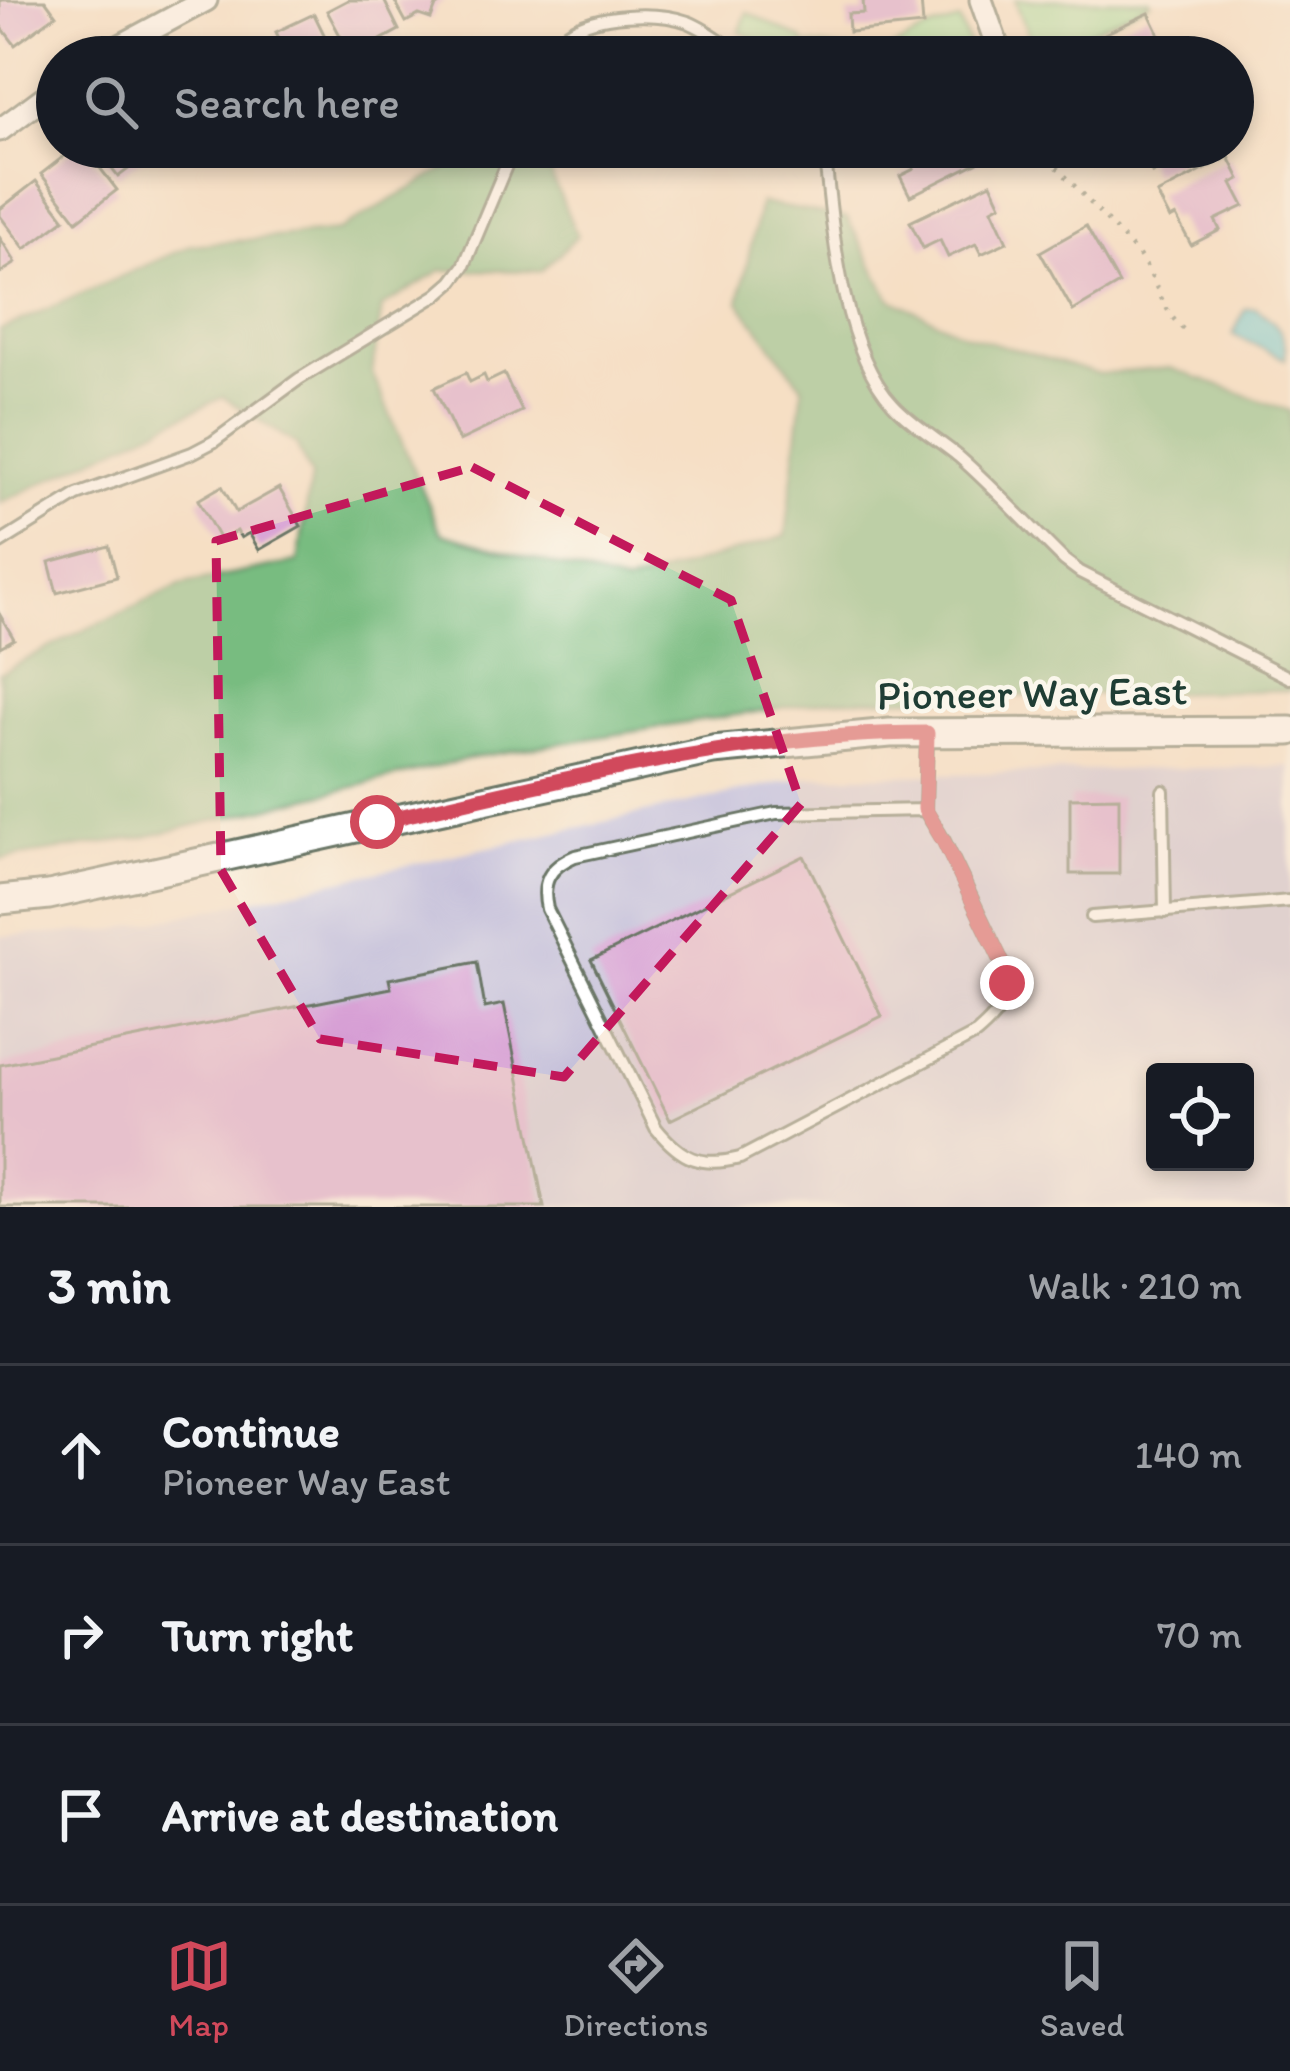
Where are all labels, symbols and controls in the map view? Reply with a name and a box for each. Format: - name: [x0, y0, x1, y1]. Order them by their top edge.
- search box: [36, 36, 1254, 168]
- icon: search: [78, 69, 144, 135]
- text: Search here: [174, 75, 400, 129]
- street label: Pioneer Way East: [876, 664, 1188, 721]
- route start: [350, 795, 404, 849]
- route end: [980, 956, 1034, 1010]
- map controls: [1146, 1063, 1254, 1171]
- button: locate: [1146, 1063, 1254, 1171]
- text: 3 min: [48, 1255, 170, 1316]
- text: Walk · 210 m: [1028, 1262, 1242, 1309]
- text: Continue: [162, 1404, 340, 1458]
- icon: ahead: [48, 1422, 114, 1488]
- text: 140 m: [1135, 1431, 1242, 1478]
- text: Pioneer Way East: [162, 1458, 450, 1505]
- icon: right: [48, 1602, 114, 1668]
- text: Turn right: [162, 1608, 353, 1662]
- text: 70 m: [1157, 1611, 1242, 1658]
- icon: arrive: [48, 1782, 114, 1848]
- text: Arrive at destination: [162, 1788, 558, 1842]
- tab: Map: [166, 1933, 232, 2044]
- tab: Directions: [563, 1933, 708, 2044]
- tab: Saved: [1040, 1933, 1124, 2044]

